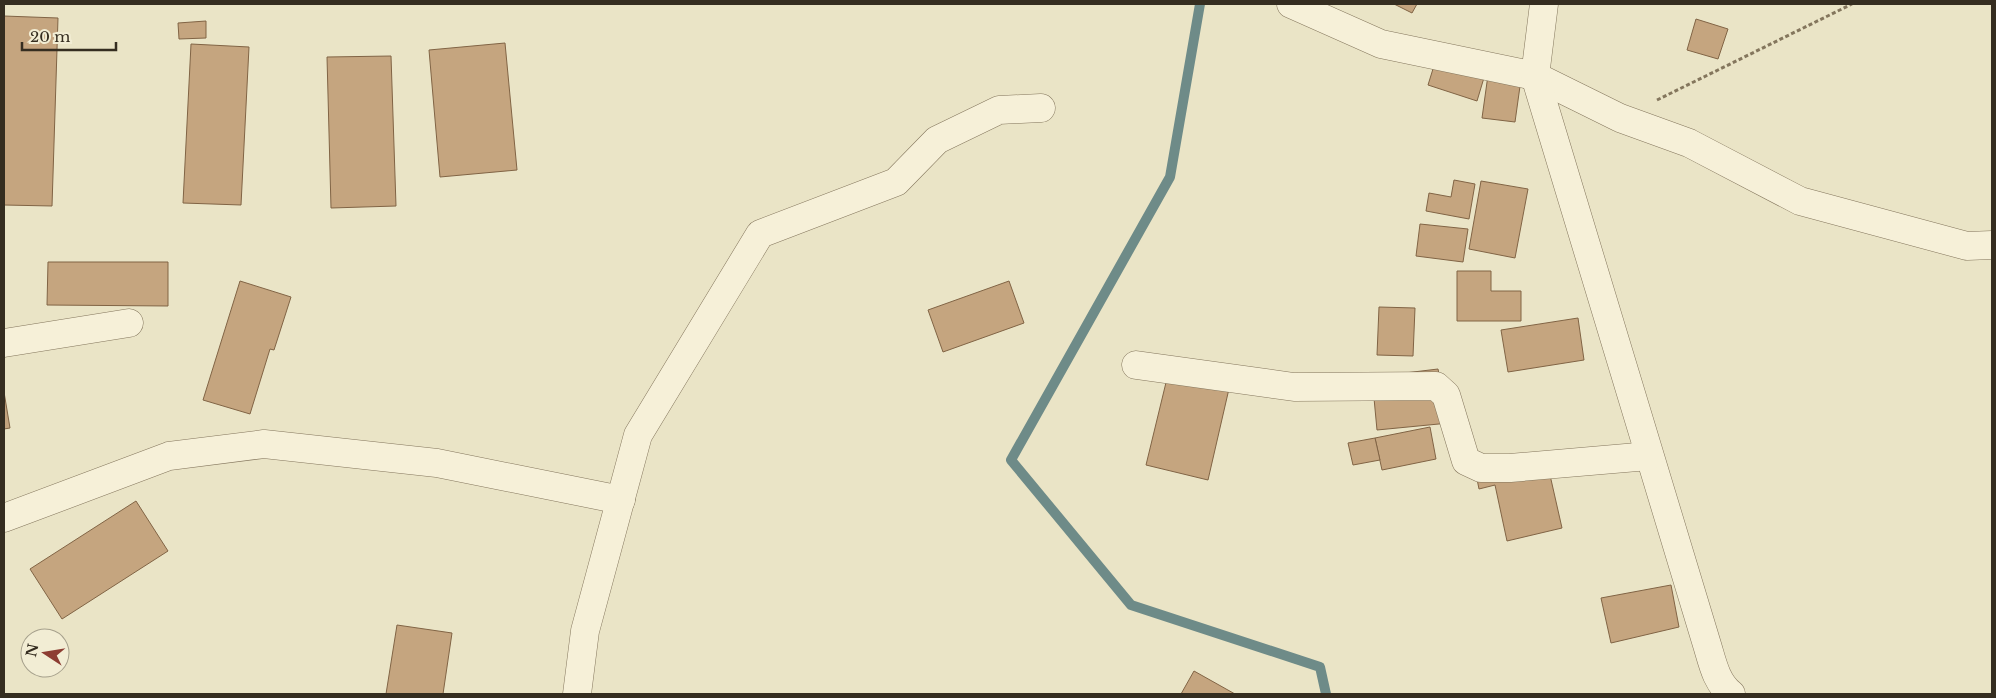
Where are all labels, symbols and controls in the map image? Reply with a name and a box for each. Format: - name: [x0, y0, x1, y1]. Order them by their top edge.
- scale bar: [22, 20, 116, 52]
- text: 20 m: [30, 27, 70, 46]
- north arrow: [20, 628, 70, 678]
- text: N: [22, 642, 42, 659]

